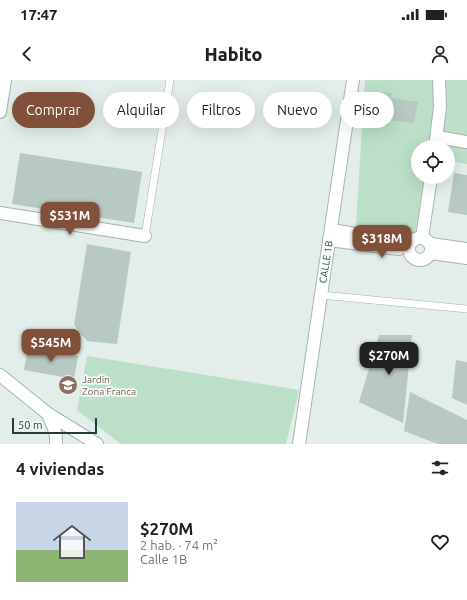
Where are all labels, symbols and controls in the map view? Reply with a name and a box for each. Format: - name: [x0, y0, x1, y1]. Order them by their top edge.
- text: 17:47: [20, 6, 58, 23]
- icon: back: [16, 43, 38, 65]
- icon: person: [429, 43, 451, 65]
- text: Habito: [205, 44, 262, 64]
- chip: Comprar: [12, 92, 95, 128]
- chip: Alquilar: [103, 92, 179, 128]
- chip: Filtros: [187, 92, 255, 128]
- chip: Nuevo: [263, 92, 332, 128]
- chip: Piso: [340, 92, 394, 128]
- map controls: [411, 140, 455, 184]
- button: locate: [411, 140, 455, 184]
- pin: $531M: [42, 202, 98, 236]
- text: $531M: [50, 208, 90, 222]
- pin: $318M: [354, 225, 410, 259]
- text: $318M: [362, 231, 402, 245]
- street label: CALLE 1B: [317, 240, 335, 284]
- pin: $545M: [23, 329, 79, 363]
- text: $545M: [31, 335, 71, 349]
- pin: $270M: [361, 342, 417, 376]
- text: $270M: [369, 348, 409, 362]
- school or university icon: Jardin Zona Franca: [57, 374, 79, 396]
- place label: Jardin Zona Franca: [82, 374, 136, 397]
- scale bar: [12, 416, 97, 435]
- text: 50 m: [18, 419, 42, 431]
- icon: filters: [429, 457, 451, 479]
- text: 4 viviendas: [16, 459, 104, 478]
- icon: home: [48, 518, 96, 566]
- text: $270M: [140, 519, 193, 538]
- icon: heart: [429, 531, 451, 553]
- text: 2 hab. · 74 m²: [140, 538, 218, 552]
- text: Calle 1B: [140, 552, 187, 566]

